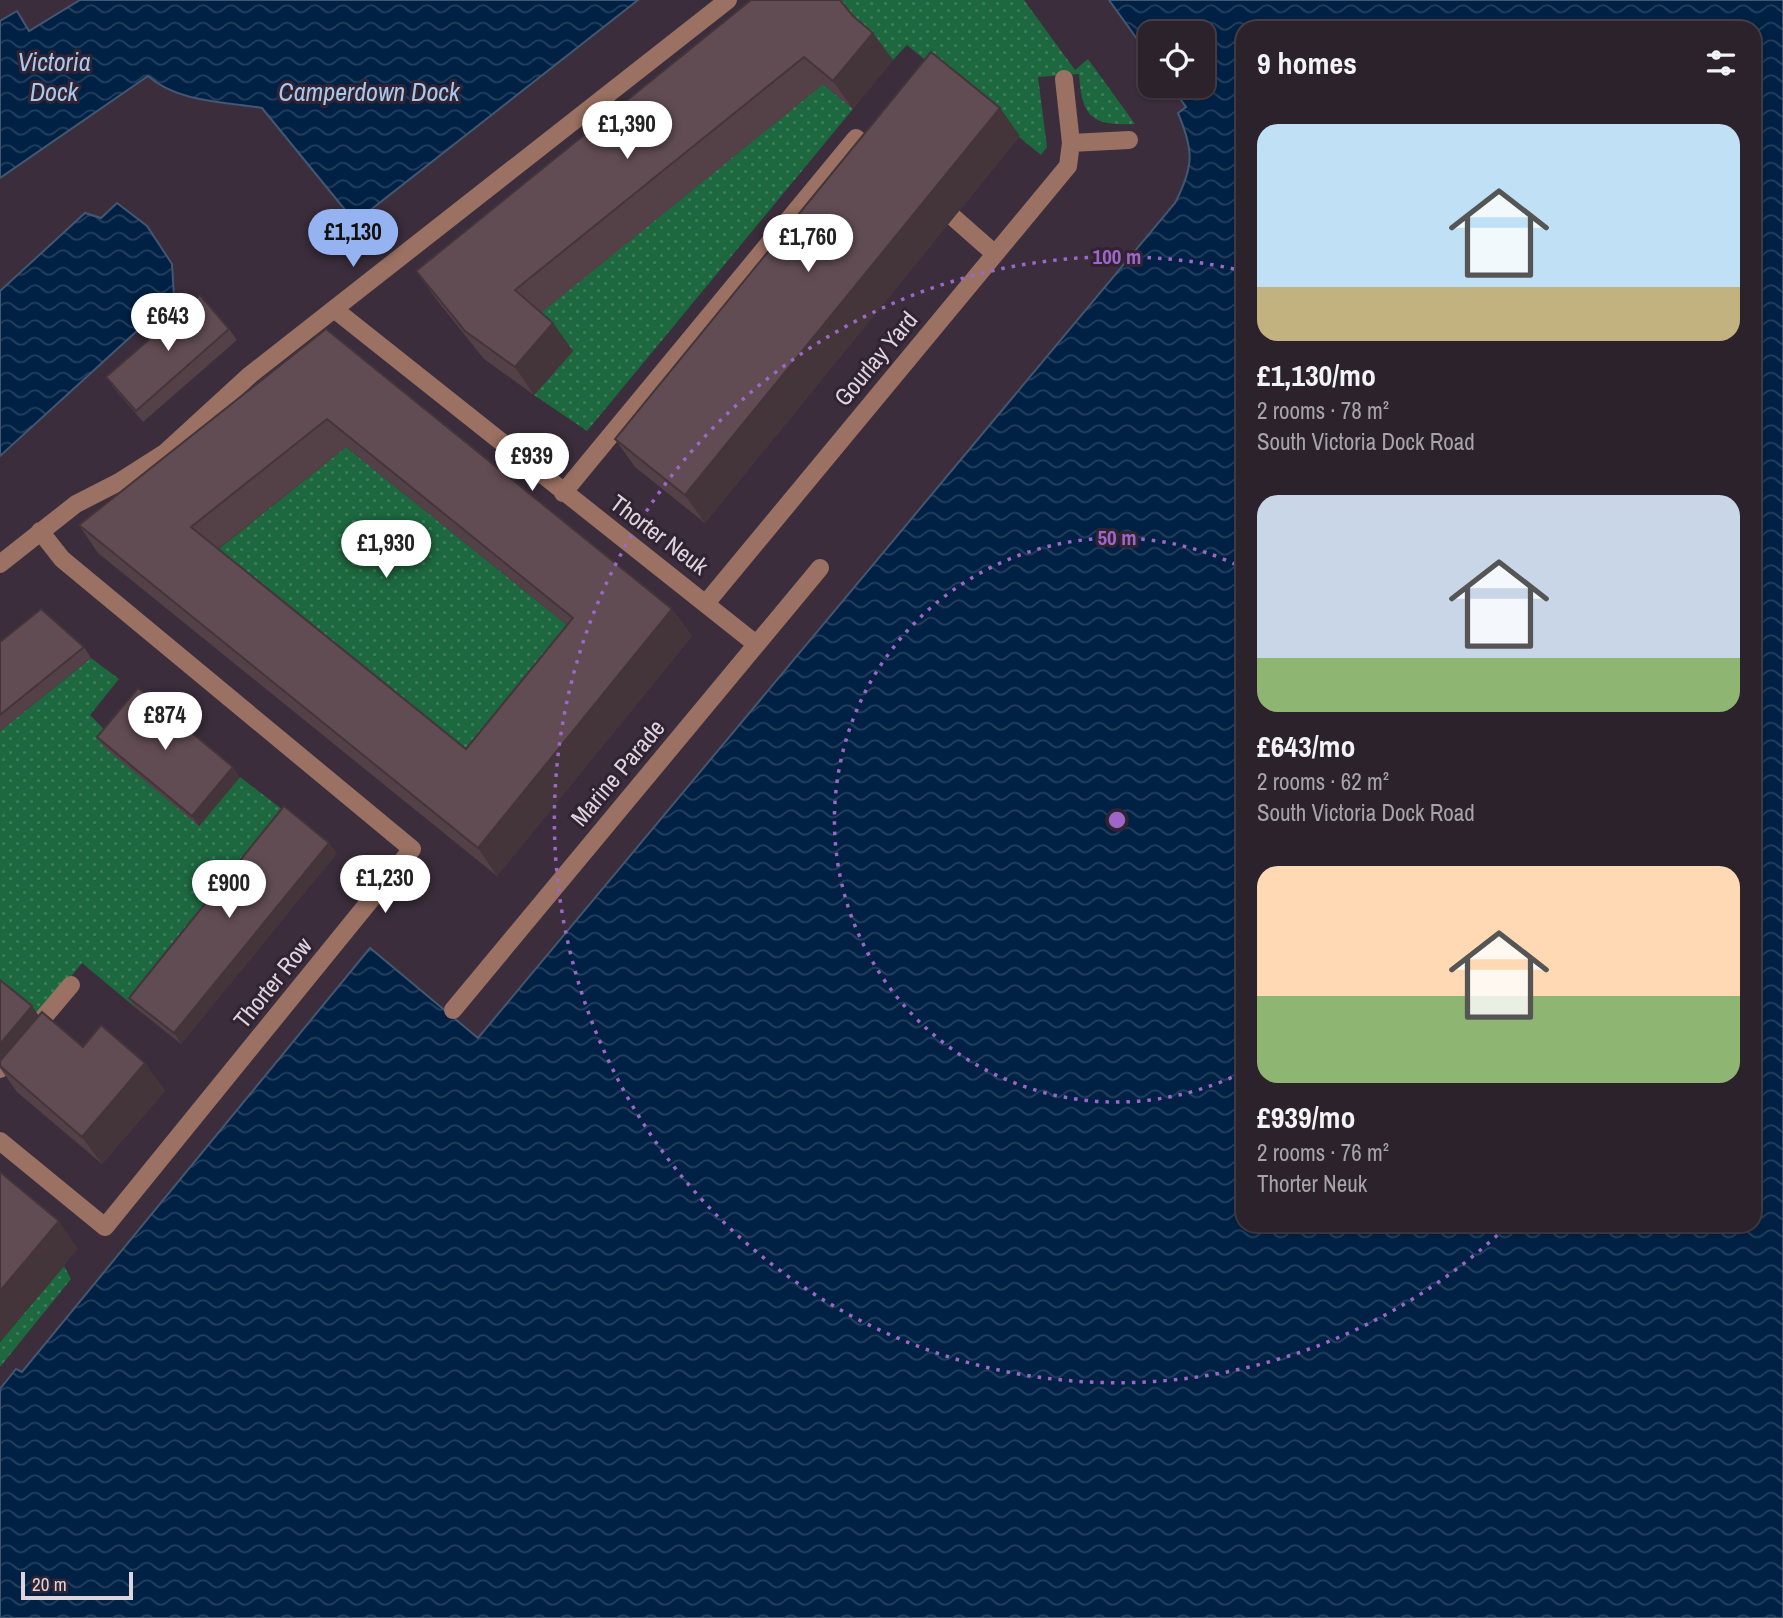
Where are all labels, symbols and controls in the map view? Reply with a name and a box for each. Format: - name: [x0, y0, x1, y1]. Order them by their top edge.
- map controls: [1138, 21, 1215, 98]
- button: locate: [1138, 21, 1215, 98]
- text: 9 homes: [1257, 43, 1357, 83]
- water label: Victoria Dock: [17, 44, 91, 109]
- icon: filters: [1702, 44, 1740, 82]
- water label: Camperdown Dock: [278, 74, 461, 109]
- pin: £1,390: [570, 102, 684, 161]
- text: £1,390: [598, 108, 656, 139]
- icon: home: [1436, 170, 1562, 296]
- pin: £1,130: [296, 210, 410, 269]
- pin: £1,760: [751, 215, 865, 274]
- text: £1,130: [324, 216, 382, 247]
- text: £1,760: [779, 221, 837, 252]
- text: 100 m: [1093, 242, 1141, 271]
- pin: £643: [127, 294, 209, 353]
- text: £643: [147, 300, 189, 331]
- street label: Gourlay Yard: [826, 304, 924, 412]
- text: £1,130/mo: [1257, 355, 1376, 395]
- text: 2 rooms · 78 m²: [1257, 395, 1389, 426]
- text: South Victoria Dock Road: [1257, 426, 1475, 457]
- pin: £939: [491, 434, 573, 493]
- text: £939: [511, 440, 553, 471]
- street label: Thorter Neuk: [604, 487, 715, 582]
- pin: £1,930: [329, 520, 443, 580]
- text: 50 m: [1097, 523, 1137, 552]
- text: £1,930: [357, 527, 415, 558]
- icon: home: [1436, 541, 1562, 667]
- pin: £874: [124, 692, 206, 752]
- text: £874: [144, 699, 186, 730]
- street label: Marine Parade: [563, 712, 671, 833]
- text: £643/mo: [1257, 726, 1355, 766]
- text: 2 rooms · 62 m²: [1257, 766, 1389, 797]
- text: South Victoria Dock Road: [1257, 797, 1475, 828]
- centre of rings: [1105, 808, 1129, 832]
- pin: £1,230: [328, 856, 442, 915]
- pin: £900: [188, 860, 270, 920]
- text: £1,230: [356, 862, 414, 893]
- text: £900: [208, 867, 250, 898]
- icon: home: [1436, 912, 1562, 1038]
- street label: Thorter Row: [226, 930, 319, 1035]
- text: £939/mo: [1257, 1097, 1355, 1137]
- text: 2 rooms · 76 m²: [1257, 1137, 1389, 1168]
- text: Thorter Neuk: [1257, 1168, 1367, 1199]
- scale bar: [21, 1569, 133, 1601]
- text: 20 m: [32, 1571, 67, 1597]

